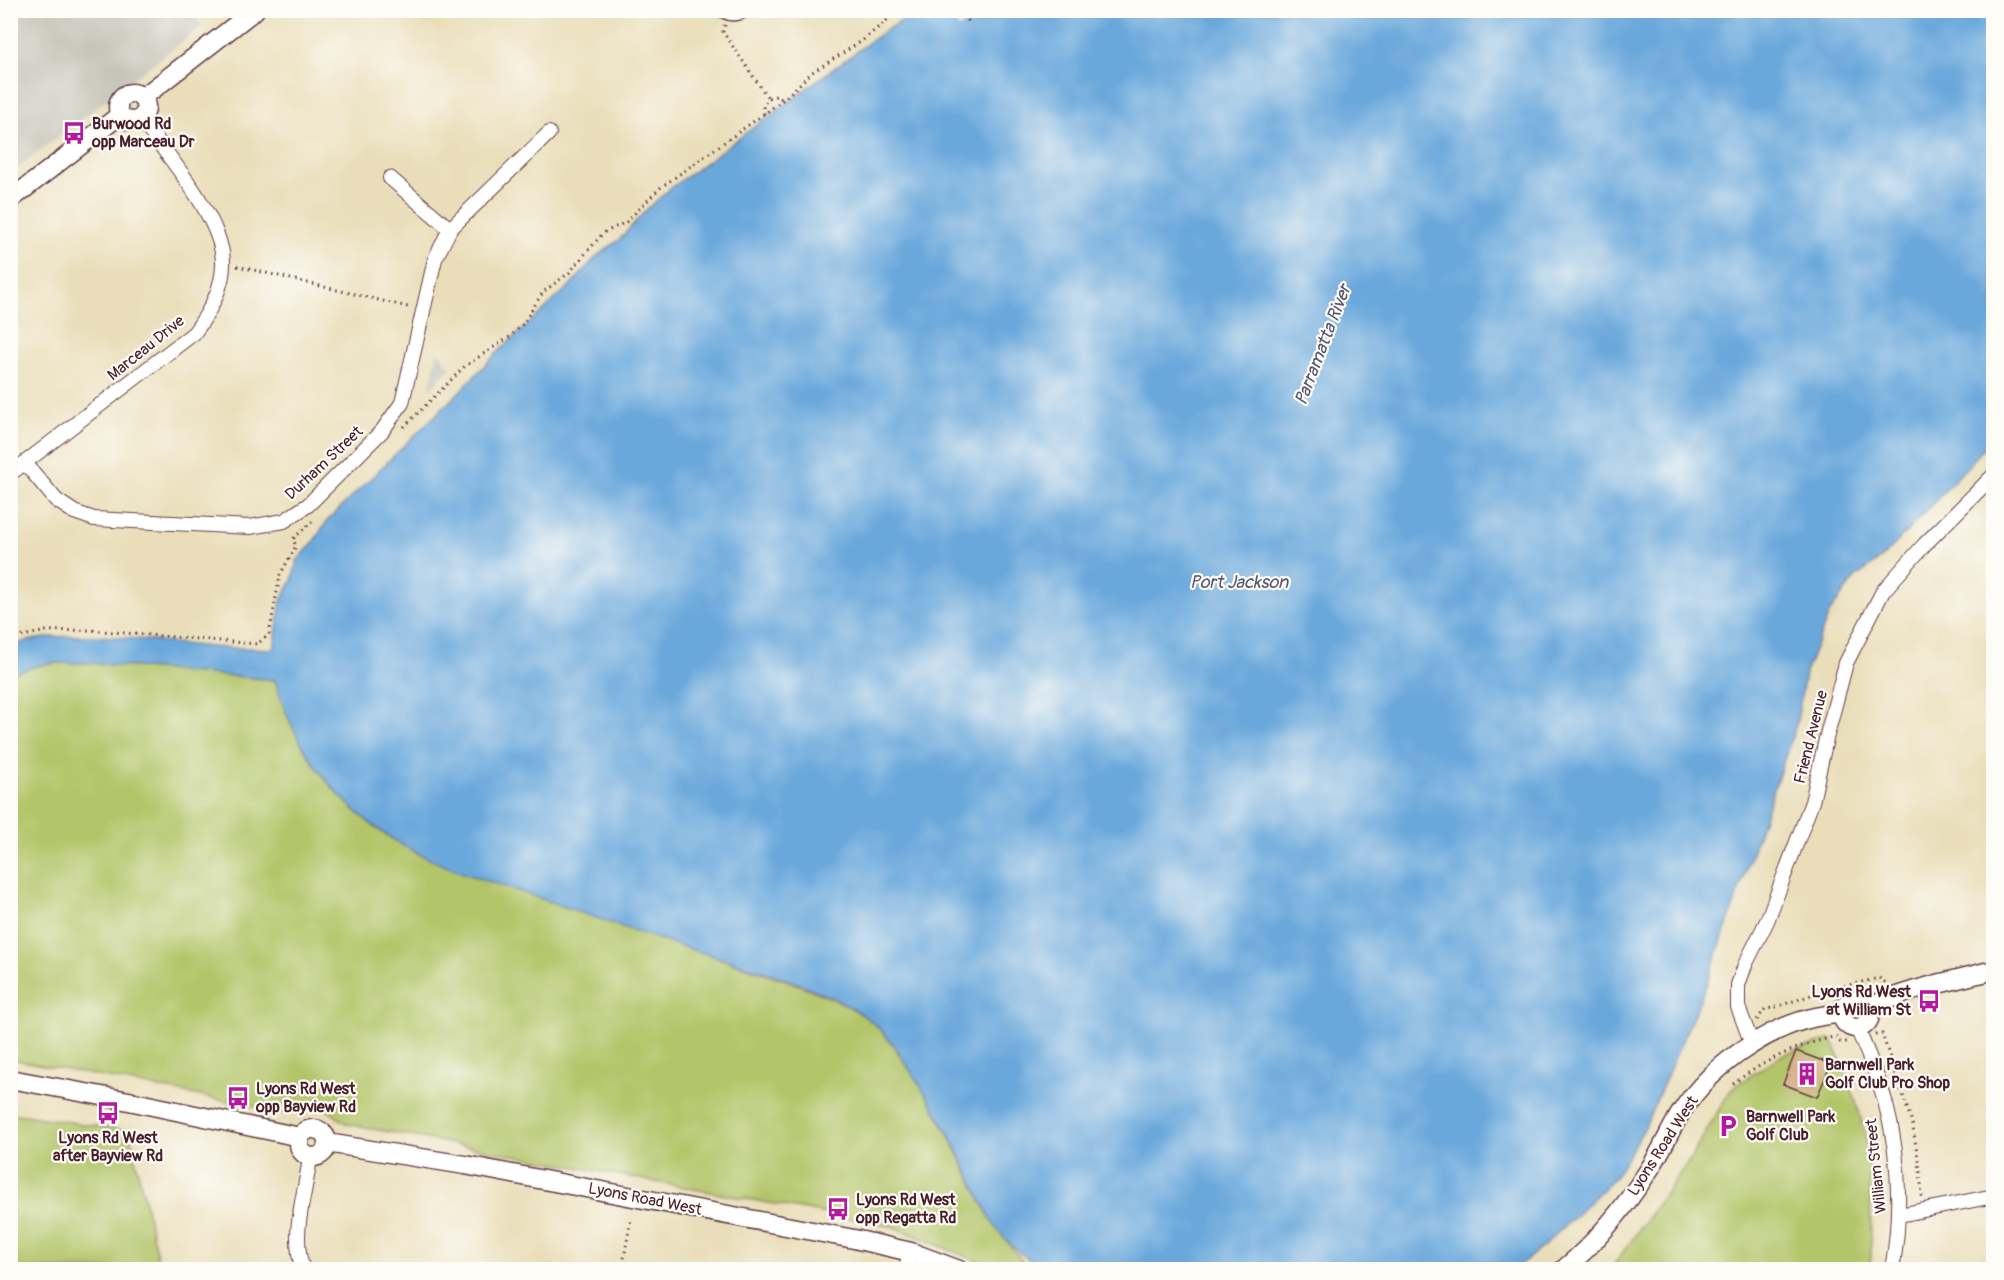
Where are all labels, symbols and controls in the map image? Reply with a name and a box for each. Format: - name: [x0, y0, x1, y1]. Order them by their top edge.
- place label: Burwood Rd opp Marceau Dr: [91, 114, 195, 152]
- bus stop icon: Burwood Rd opp Marceau Dr: [61, 120, 87, 146]
- water label: Parramatta River: [1290, 279, 1357, 408]
- street label: Marceau Drive: [103, 311, 189, 385]
- street label: Durham Street: [281, 421, 368, 504]
- water label: Port Jackson: [1190, 571, 1289, 594]
- street label: Friend Avenue: [1790, 688, 1832, 786]
- place label: Lyons Rd West at William St: [1812, 982, 1912, 1020]
- bus stop icon: Lyons Rd West at William St: [1916, 988, 1942, 1014]
- place label: Barnwell Park Golf Club Pro Shop: [1825, 1055, 1951, 1093]
- building icon: Barnwell Park Golf Club Pro Shop: [1794, 1061, 1820, 1087]
- place label: Lyons Rd West opp Bayview Rd: [255, 1079, 356, 1117]
- bus stop icon: Lyons Rd West opp Bayview Rd: [225, 1085, 251, 1111]
- street label: Lyons Road West: [1623, 1092, 1703, 1200]
- bus stop icon: Lyons Rd West after Bayview Rd: [95, 1100, 121, 1126]
- place label: Barnwell Park Golf Club: [1746, 1107, 1835, 1145]
- parking icon: Barnwell Park Golf Club: [1715, 1113, 1741, 1139]
- street label: William Street: [1861, 1117, 1891, 1215]
- place label: Lyons Rd West after Bayview Rd: [53, 1128, 163, 1166]
- street label: Lyons Road West: [586, 1178, 704, 1220]
- place label: Lyons Rd West opp Regatta Rd: [855, 1190, 957, 1228]
- bus stop icon: Lyons Rd West opp Regatta Rd: [825, 1196, 851, 1222]

